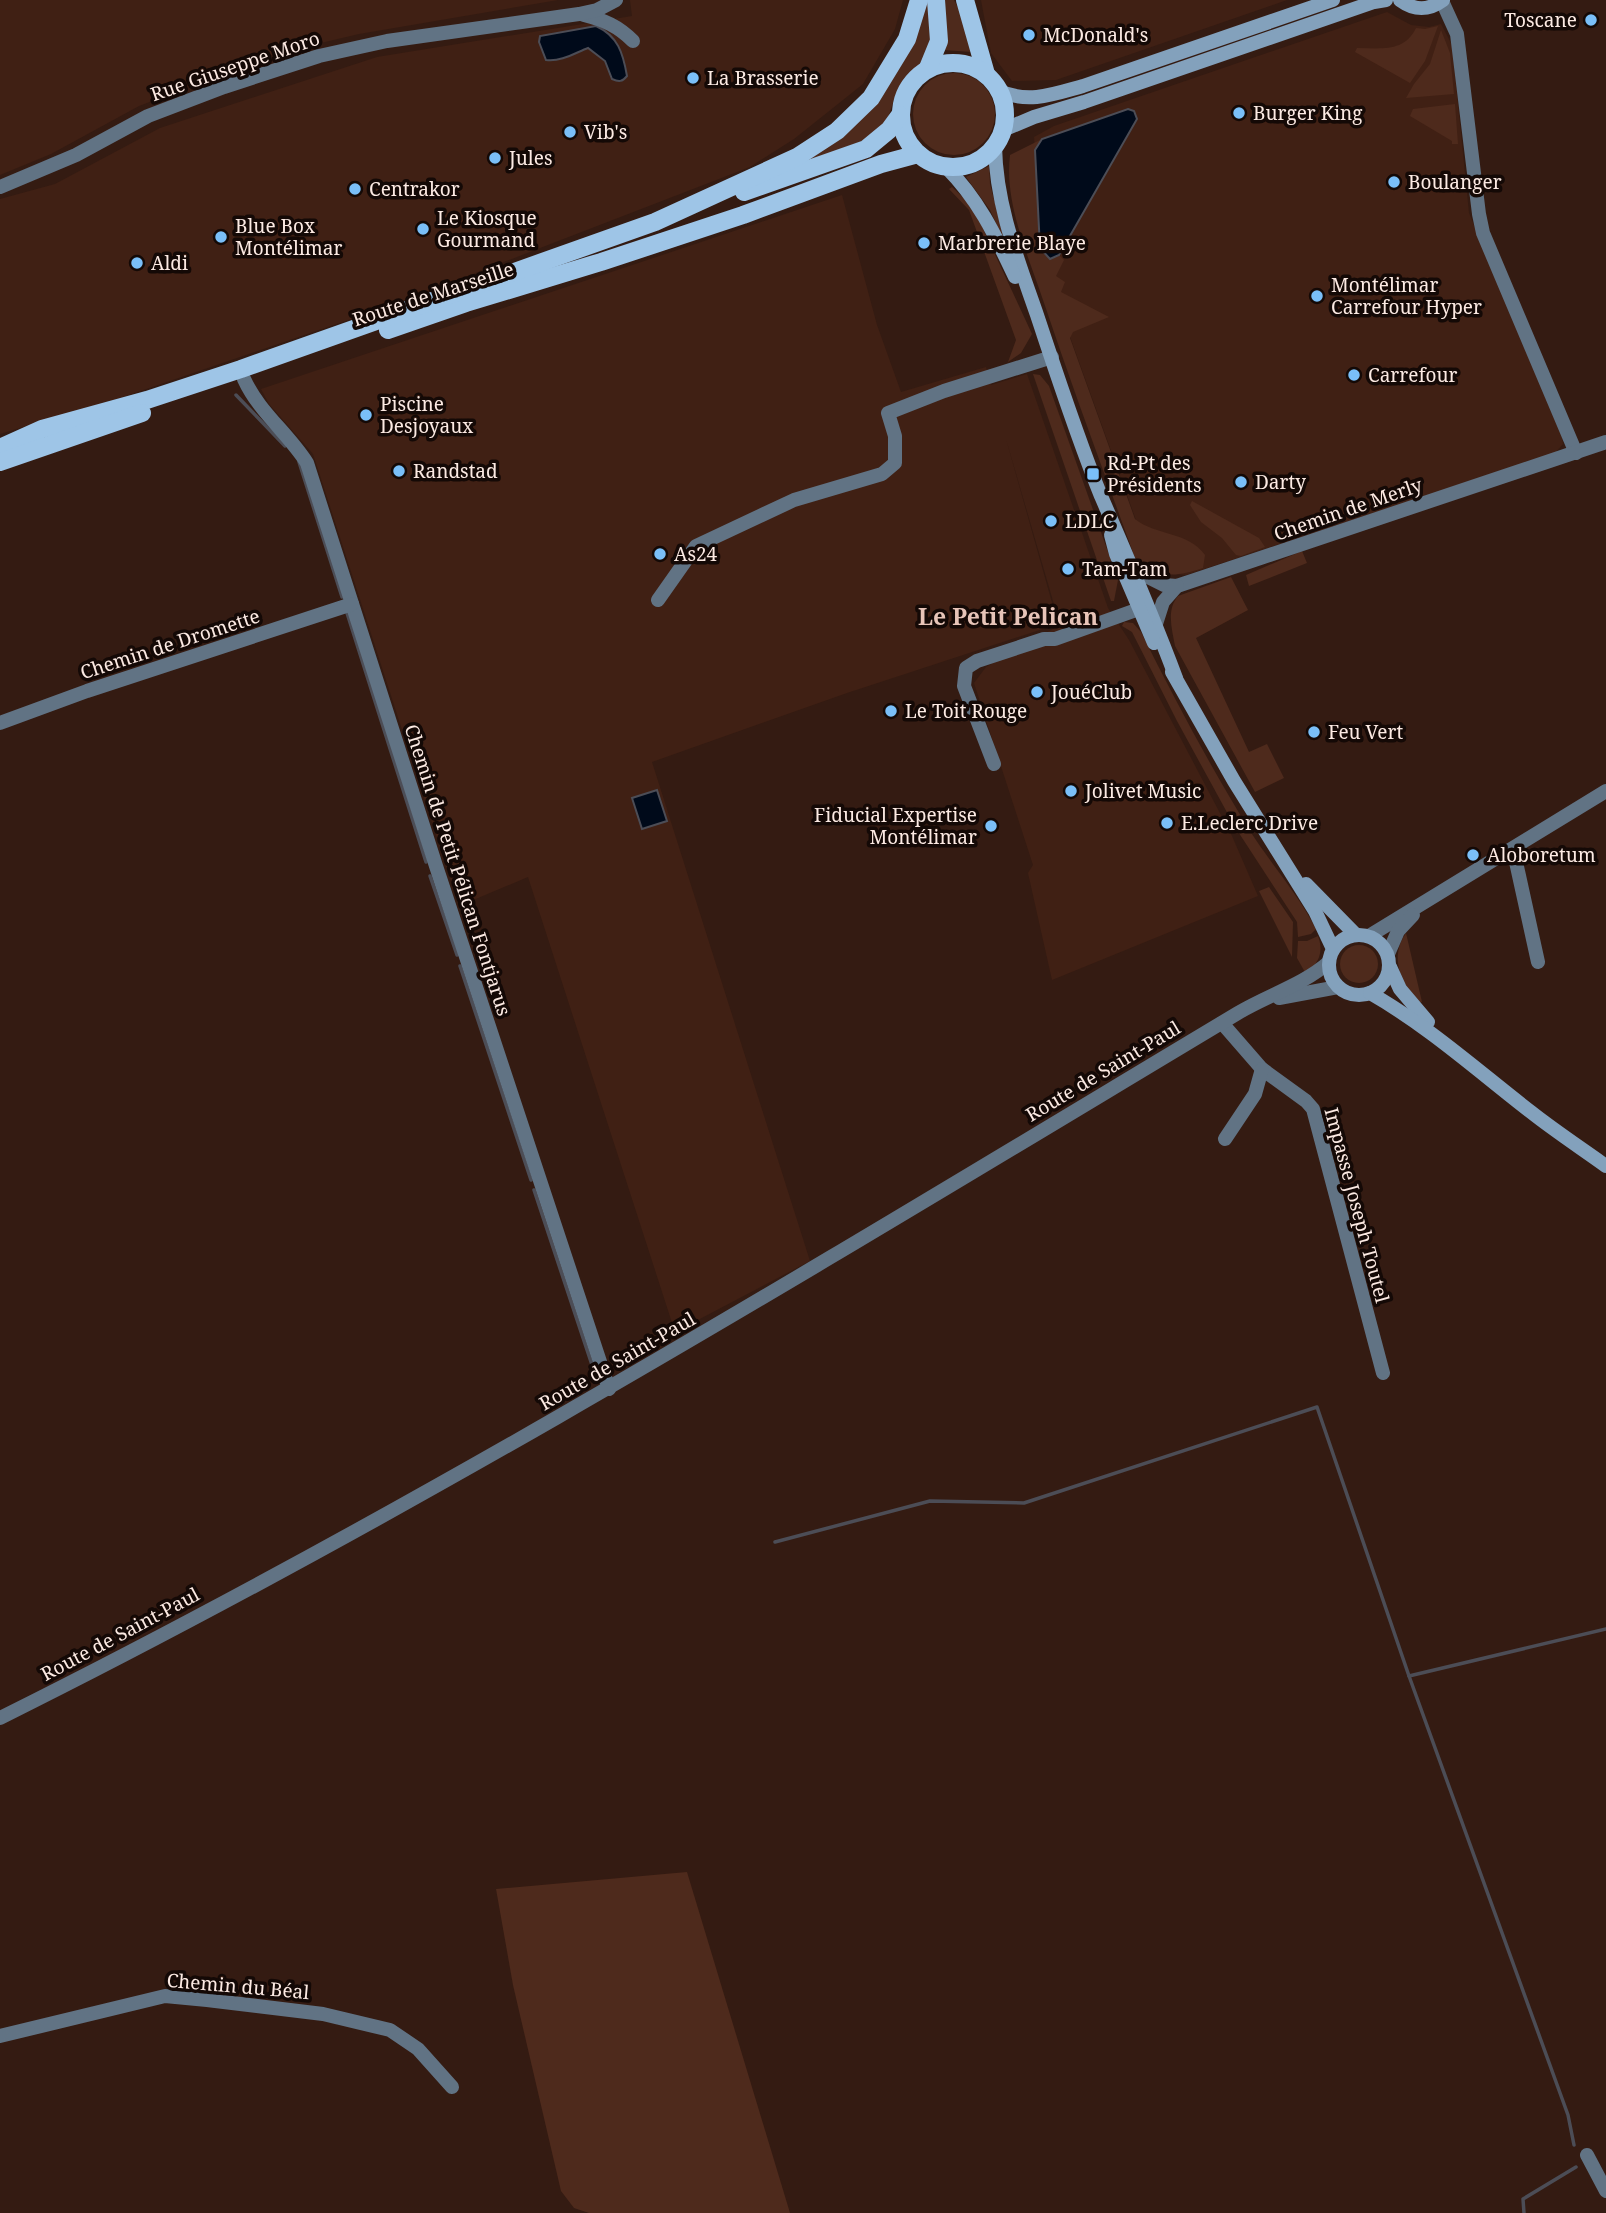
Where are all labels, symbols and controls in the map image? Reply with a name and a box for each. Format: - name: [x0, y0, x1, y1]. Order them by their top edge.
- place label: Toscane: [1504, 7, 1577, 33]
- marker: Toscane: [1583, 12, 1599, 28]
- place label: McDonald's: [1043, 22, 1148, 48]
- street label: Rue Giuseppe Moro: [147, 25, 323, 107]
- marker: McDonald's: [1021, 27, 1037, 43]
- place label: La Brasserie: [707, 65, 819, 91]
- marker: La Brasserie: [685, 70, 701, 86]
- place label: Burger King: [1253, 100, 1363, 126]
- marker: Burger King: [1231, 105, 1247, 121]
- place label: Vib's: [584, 119, 627, 145]
- marker: Vib's: [562, 124, 578, 140]
- place label: Jules: [508, 145, 552, 171]
- marker: Jules: [487, 150, 503, 166]
- place label: Boulanger: [1408, 169, 1502, 195]
- marker: Boulanger: [1386, 174, 1402, 190]
- place label: Centrakor: [369, 176, 460, 202]
- marker: Centrakor: [347, 181, 363, 197]
- place label: Le Kiosque Gourmand: [437, 205, 537, 253]
- place label: Blue Box Montélimar: [235, 213, 343, 261]
- marker: Le Kiosque Gourmand: [415, 221, 431, 237]
- marker: Blue Box Montélimar: [213, 229, 229, 245]
- place label: Marbrerie Blaye: [938, 230, 1086, 256]
- marker: Marbrerie Blaye: [916, 235, 932, 251]
- place label: Aldi: [151, 250, 188, 276]
- marker: Aldi: [129, 255, 145, 271]
- street label: Route de Marseille: [349, 256, 517, 332]
- place label: Montélimar Carrefour Hyper: [1331, 272, 1482, 320]
- marker: Montélimar Carrefour Hyper: [1309, 288, 1325, 304]
- place label: Carrefour: [1368, 362, 1457, 388]
- marker: Carrefour: [1346, 367, 1362, 383]
- place label: Piscine Desjoyaux: [380, 391, 473, 439]
- marker: Piscine Desjoyaux: [358, 407, 374, 423]
- place label: Rd-Pt des Présidents: [1107, 450, 1202, 498]
- place label: Randstad: [413, 458, 498, 484]
- marker: Randstad: [391, 463, 407, 479]
- marker: Rd-Pt des Présidents: [1085, 466, 1101, 482]
- place label: Darty: [1255, 469, 1306, 495]
- street label: Chemin de Merly: [1270, 471, 1426, 547]
- marker: Darty: [1233, 474, 1249, 490]
- place label: LDLC: [1065, 508, 1114, 534]
- marker: LDLC: [1043, 513, 1059, 529]
- place label: As24: [674, 541, 718, 567]
- marker: As24: [652, 546, 668, 562]
- place label: Tam-Tam: [1082, 556, 1167, 582]
- marker: Tam-Tam: [1060, 561, 1076, 577]
- district label: Le Petit Pelican: [918, 600, 1098, 632]
- street label: Chemin de Dromette: [77, 603, 263, 685]
- place label: JouéClub: [1050, 679, 1132, 705]
- marker: JouéClub: [1029, 684, 1045, 700]
- place label: Le Toit Rouge: [905, 698, 1027, 724]
- marker: Le Toit Rouge: [883, 703, 899, 719]
- place label: Feu Vert: [1328, 719, 1403, 745]
- street label: Chemin de Petit Pélican Fontjarus: [398, 721, 518, 1019]
- marker: Feu Vert: [1306, 724, 1322, 740]
- place label: Jolivet Music: [1084, 778, 1201, 804]
- marker: Jolivet Music: [1063, 783, 1079, 799]
- place label: Fiducial Expertise Montélimar: [814, 802, 977, 850]
- place label: E.Leclerc Drive: [1181, 810, 1318, 836]
- marker: E.Leclerc Drive: [1159, 815, 1175, 831]
- marker: Fiducial Expertise Montélimar: [983, 818, 999, 834]
- place label: Aloboretum: [1487, 842, 1596, 868]
- marker: Aloboretum: [1465, 847, 1481, 863]
- street label: Route de Saint-Paul: [1021, 1014, 1185, 1128]
- street label: Impasse Joseph Toutel: [1318, 1104, 1396, 1306]
- street label: Route de Saint-Paul: [534, 1306, 700, 1416]
- street label: Route de Saint-Paul: [36, 1581, 204, 1687]
- street label: Chemin du Béal: [166, 1967, 310, 2005]

